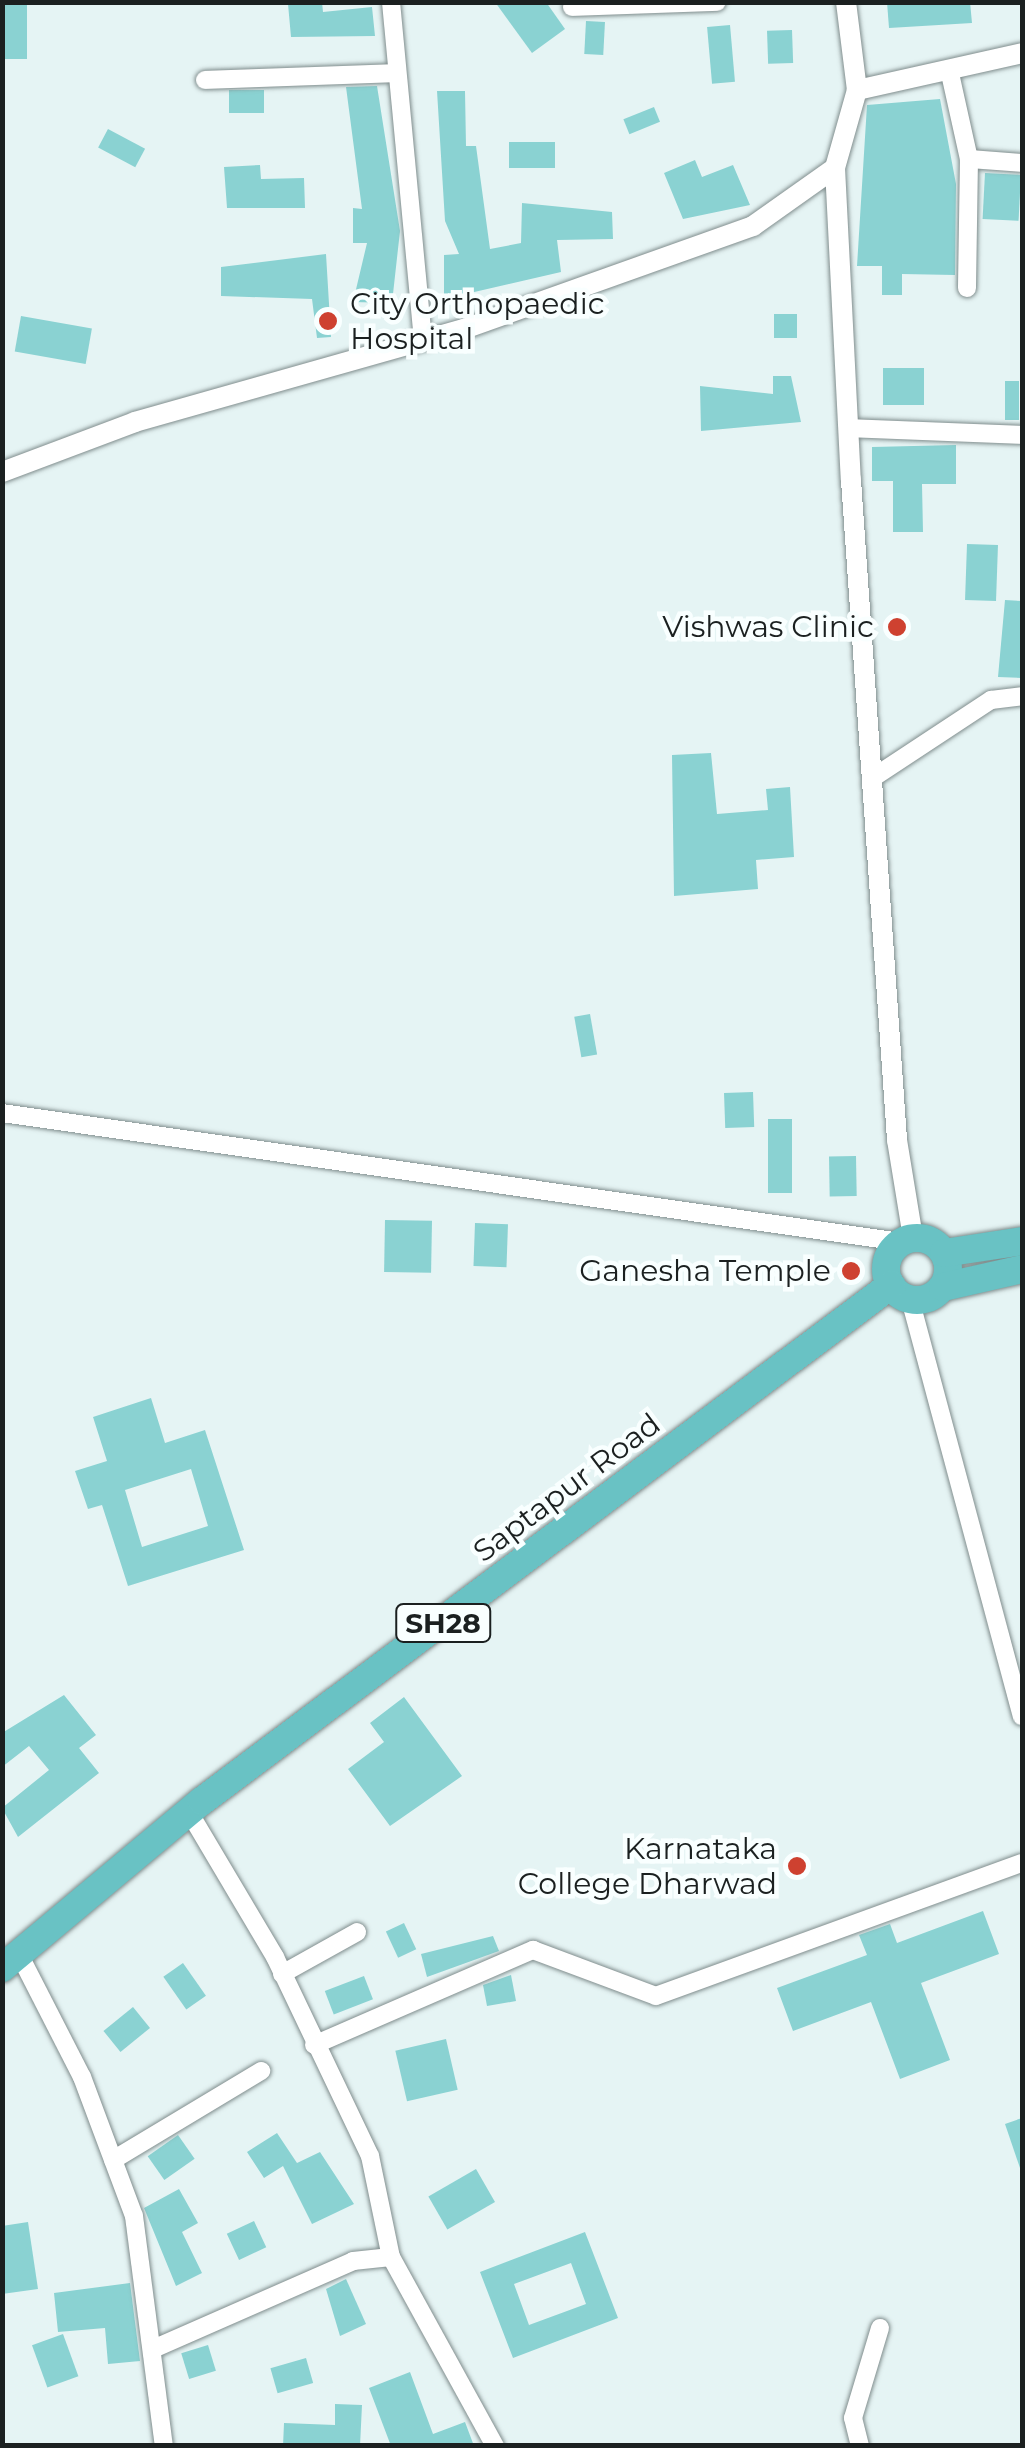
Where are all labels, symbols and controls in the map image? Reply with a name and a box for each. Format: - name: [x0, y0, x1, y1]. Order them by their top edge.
- place label: City Orthopaedic Hospital: [350, 286, 605, 356]
- marker: City Orthopaedic Hospital: [315, 308, 341, 334]
- place label: Vishwas Clinic: [662, 609, 874, 645]
- marker: Vishwas Clinic: [884, 614, 910, 640]
- place label: Ganesha Temple: [579, 1253, 831, 1289]
- marker: Ganesha Temple: [840, 1260, 862, 1282]
- street label: Saptapur Road: [466, 1406, 668, 1570]
- road number: SH28: [393, 1600, 493, 1646]
- place label: Karnataka College Dharwad: [518, 1831, 777, 1902]
- marker: Karnataka College Dharwad: [786, 1855, 808, 1877]

